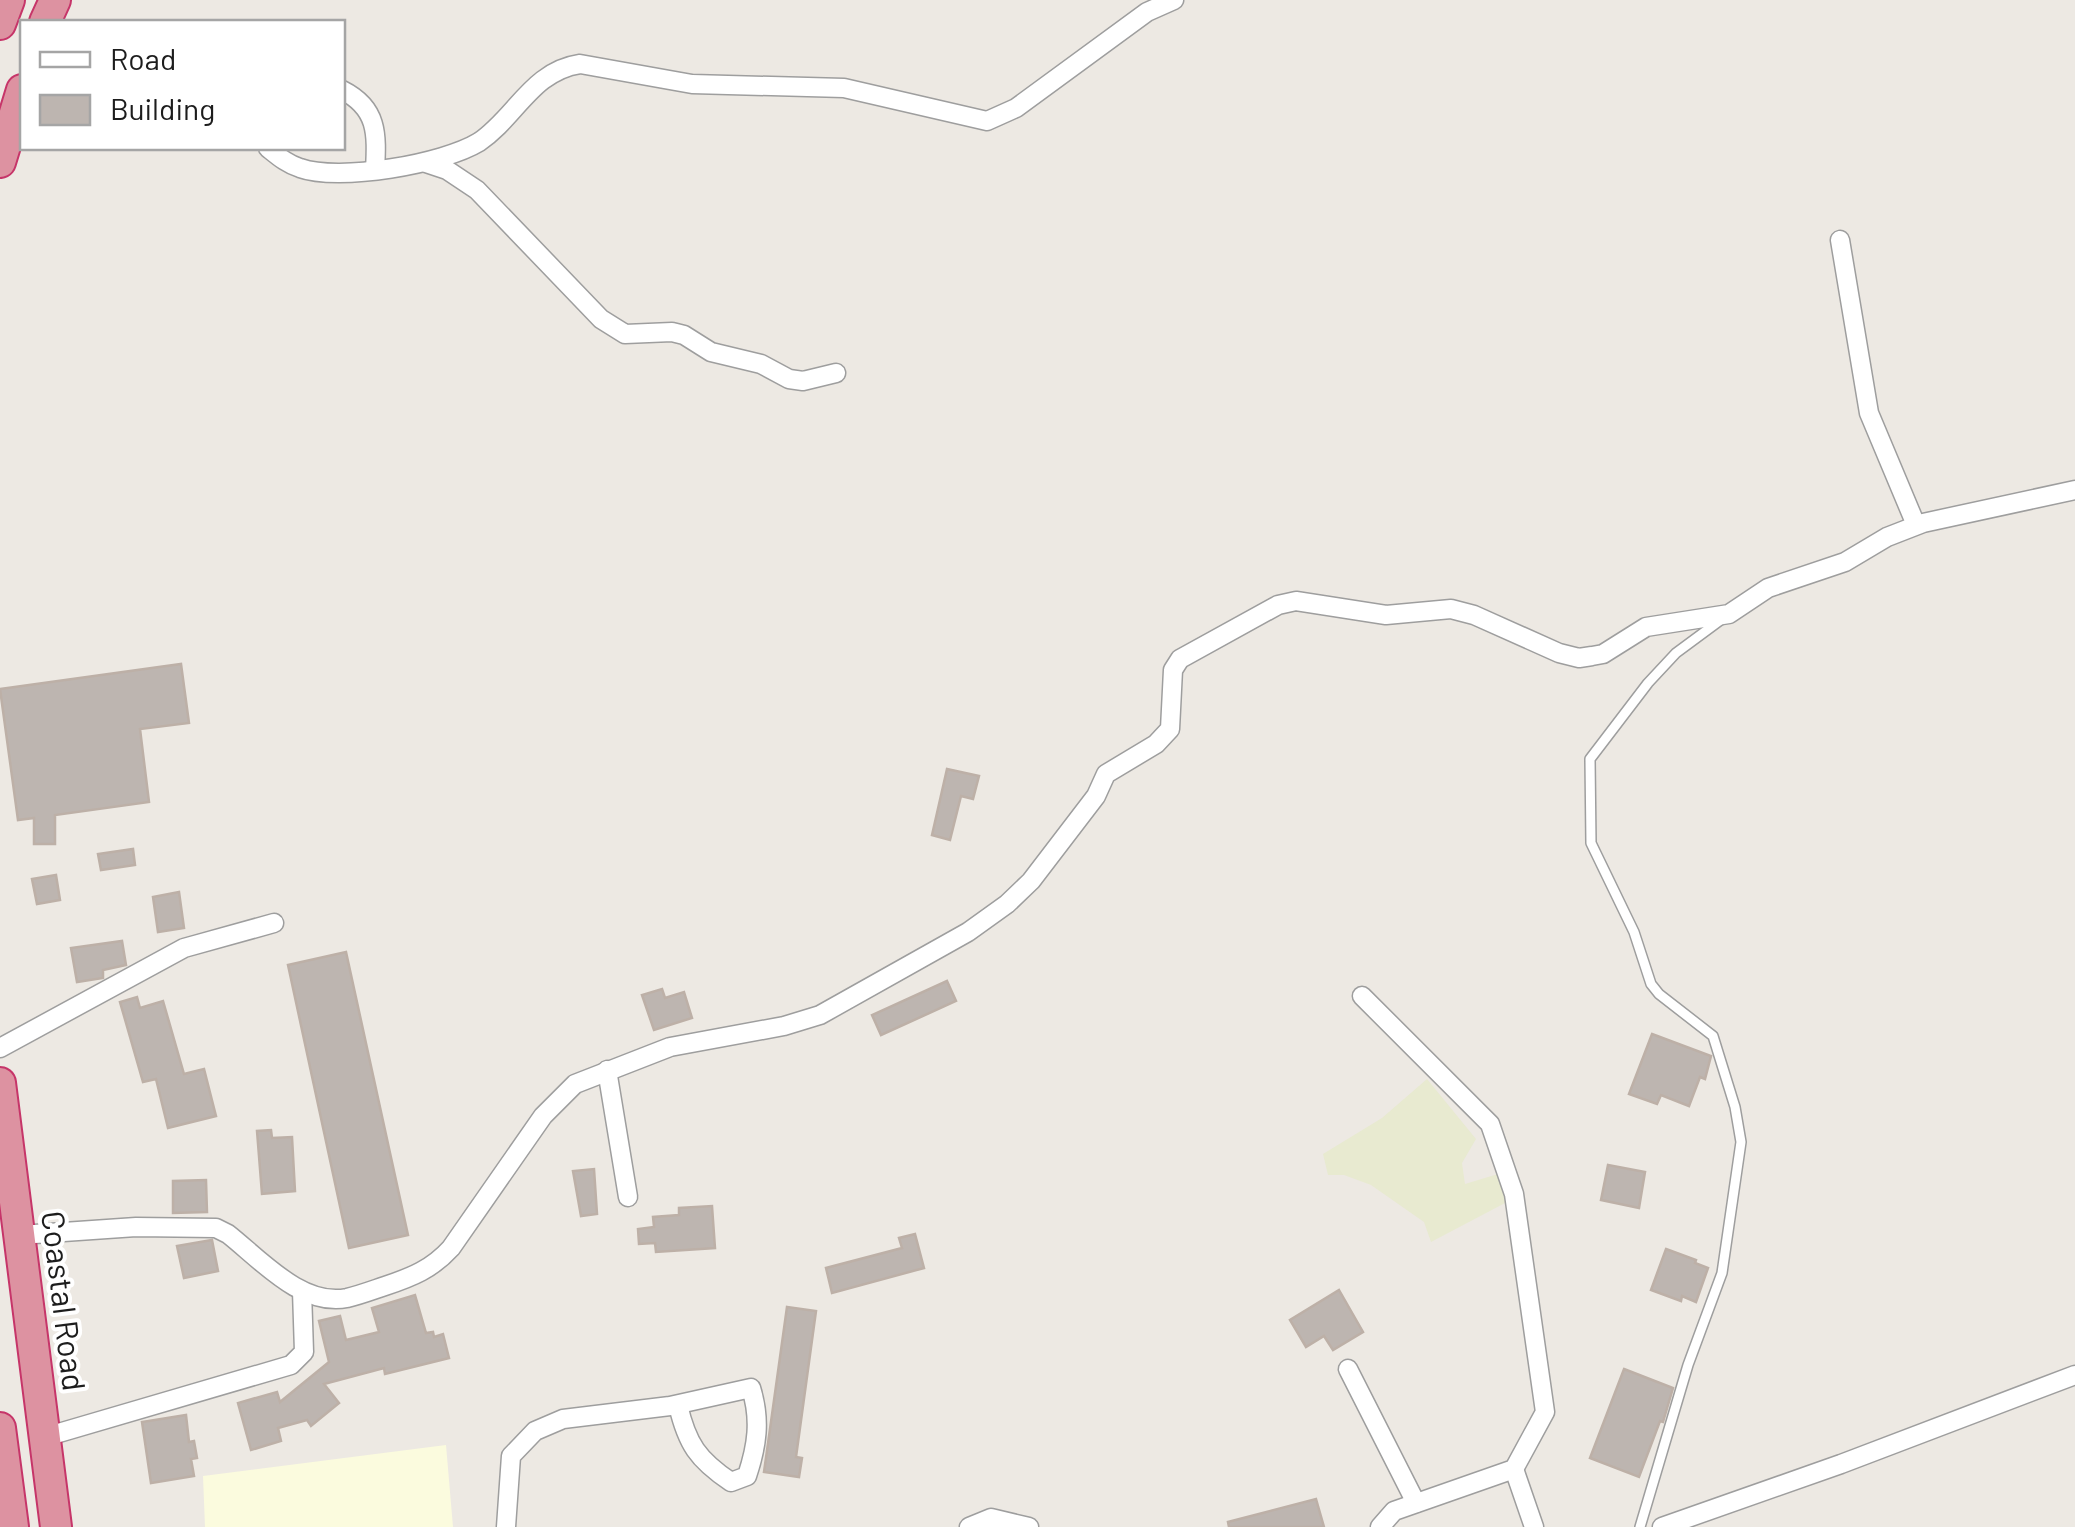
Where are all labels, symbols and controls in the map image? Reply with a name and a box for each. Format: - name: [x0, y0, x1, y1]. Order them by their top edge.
- legend: [20, 20, 345, 150]
- text: Road: [110, 40, 176, 76]
- text: Building: [110, 90, 215, 126]
- street label: Coastal Road: [35, 1209, 95, 1393]

